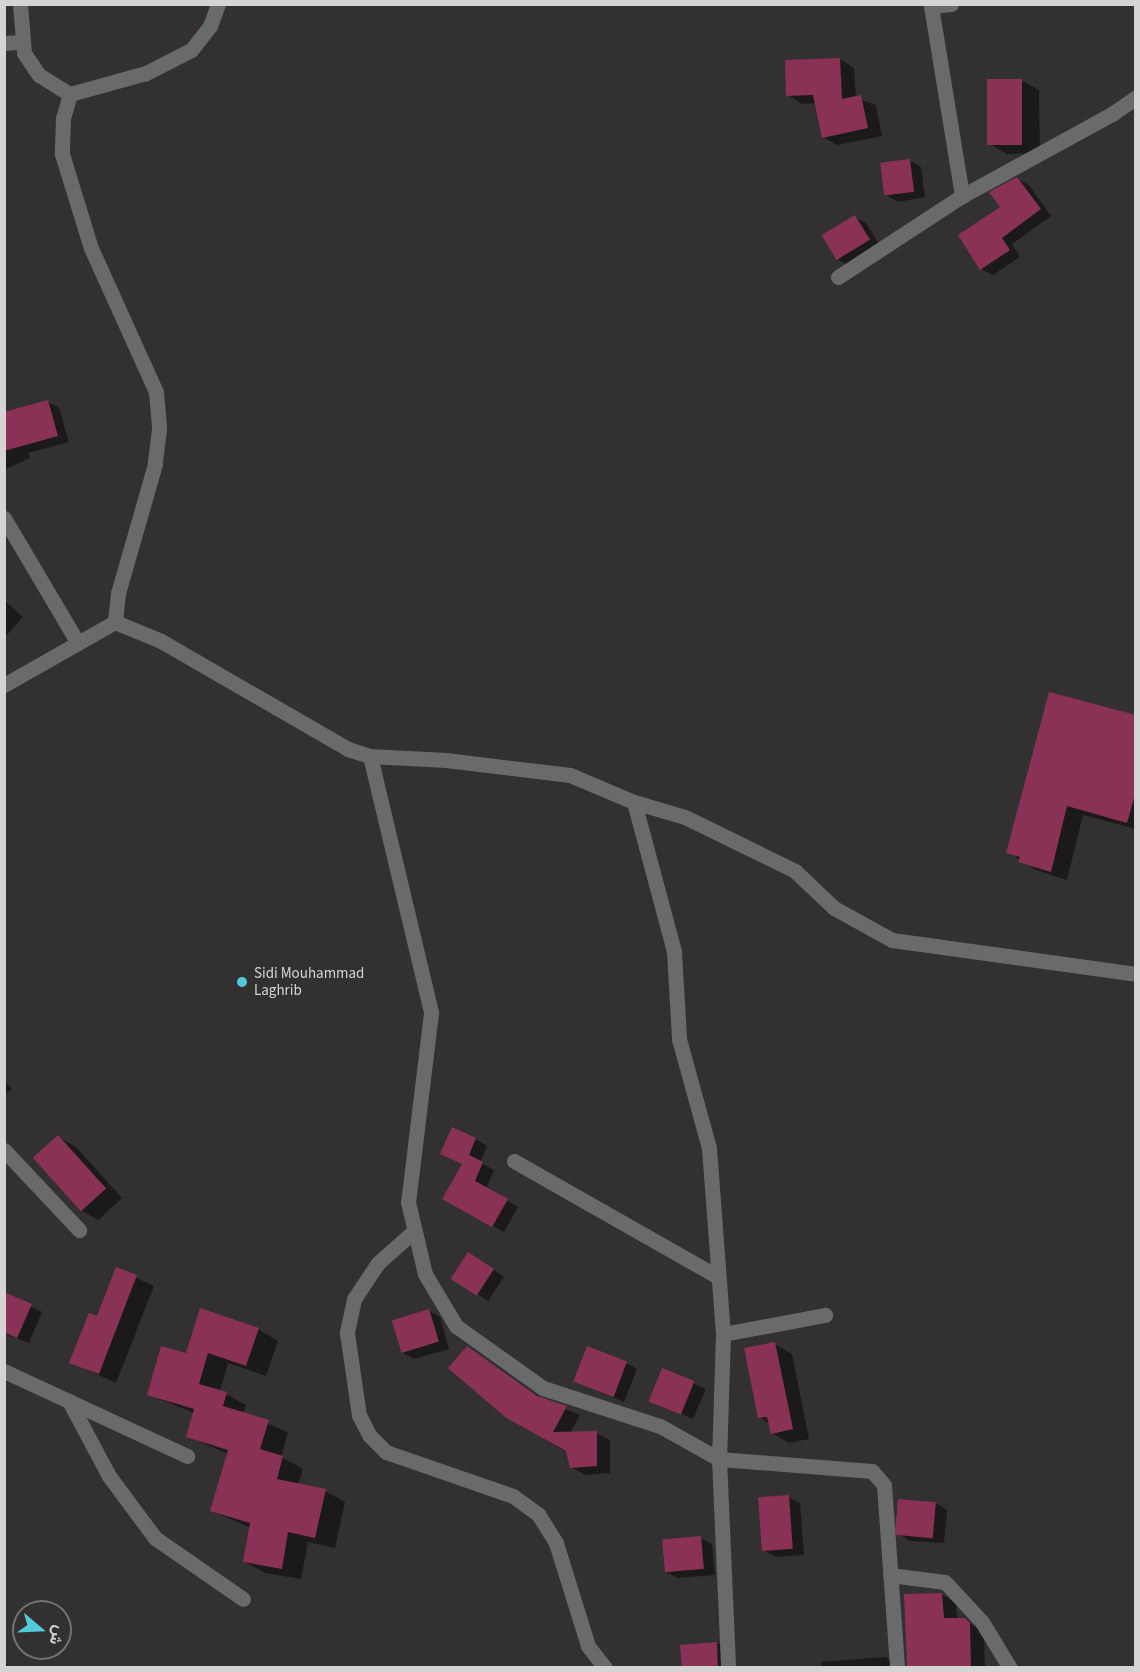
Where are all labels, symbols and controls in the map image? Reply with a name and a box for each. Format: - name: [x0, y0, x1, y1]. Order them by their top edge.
- place label: Sidi Mouhammad Laghrib: [254, 964, 364, 999]
- marker: Sidi Mouhammad Laghrib: [235, 975, 249, 989]
- north arrow: [12, 1600, 72, 1660]
- text: ش: [44, 1623, 71, 1648]

